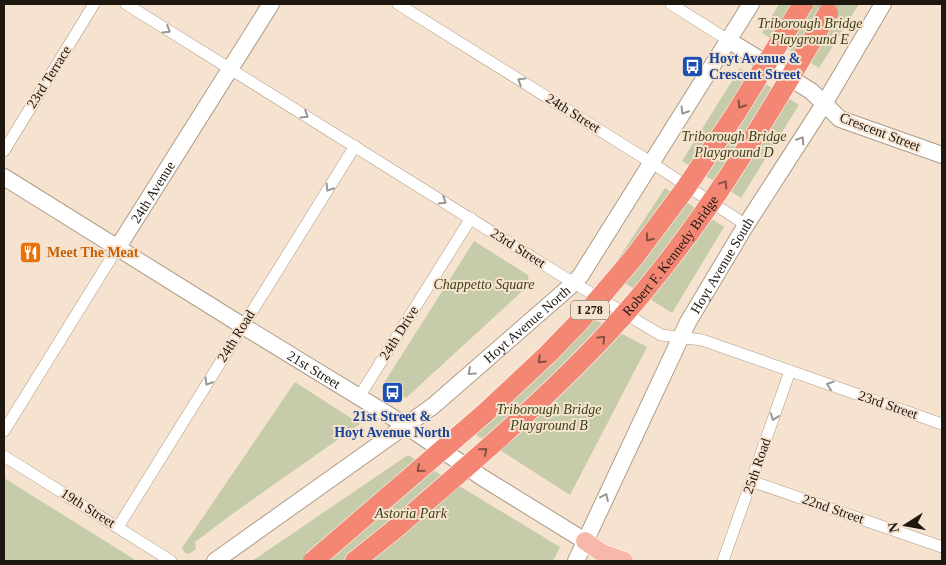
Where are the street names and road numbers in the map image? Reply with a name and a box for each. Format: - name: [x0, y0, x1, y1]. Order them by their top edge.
- street label: 23rd Terrace: [24, 43, 74, 111]
- street label: 24th Street: [543, 90, 603, 136]
- street label: Crescent Street: [838, 110, 923, 154]
- street label: 24th Avenue: [128, 158, 178, 226]
- street label: Robert F. Kennedy Bridge: [619, 193, 721, 319]
- street label: Hoyt Avenue South: [687, 214, 757, 316]
- street label: 23rd Street: [488, 225, 548, 271]
- street label: Hoyt Avenue North: [481, 283, 573, 366]
- road number: I 278: [571, 300, 609, 320]
- street label: 24th Drive: [377, 303, 421, 363]
- street label: 24th Road: [214, 307, 258, 365]
- street label: 21st Street: [285, 348, 344, 391]
- street label: 23rd Street: [856, 388, 920, 422]
- street label: 25th Road: [740, 436, 774, 496]
- street label: 19th Street: [58, 485, 118, 531]
- street label: 22nd Street: [800, 491, 866, 527]

